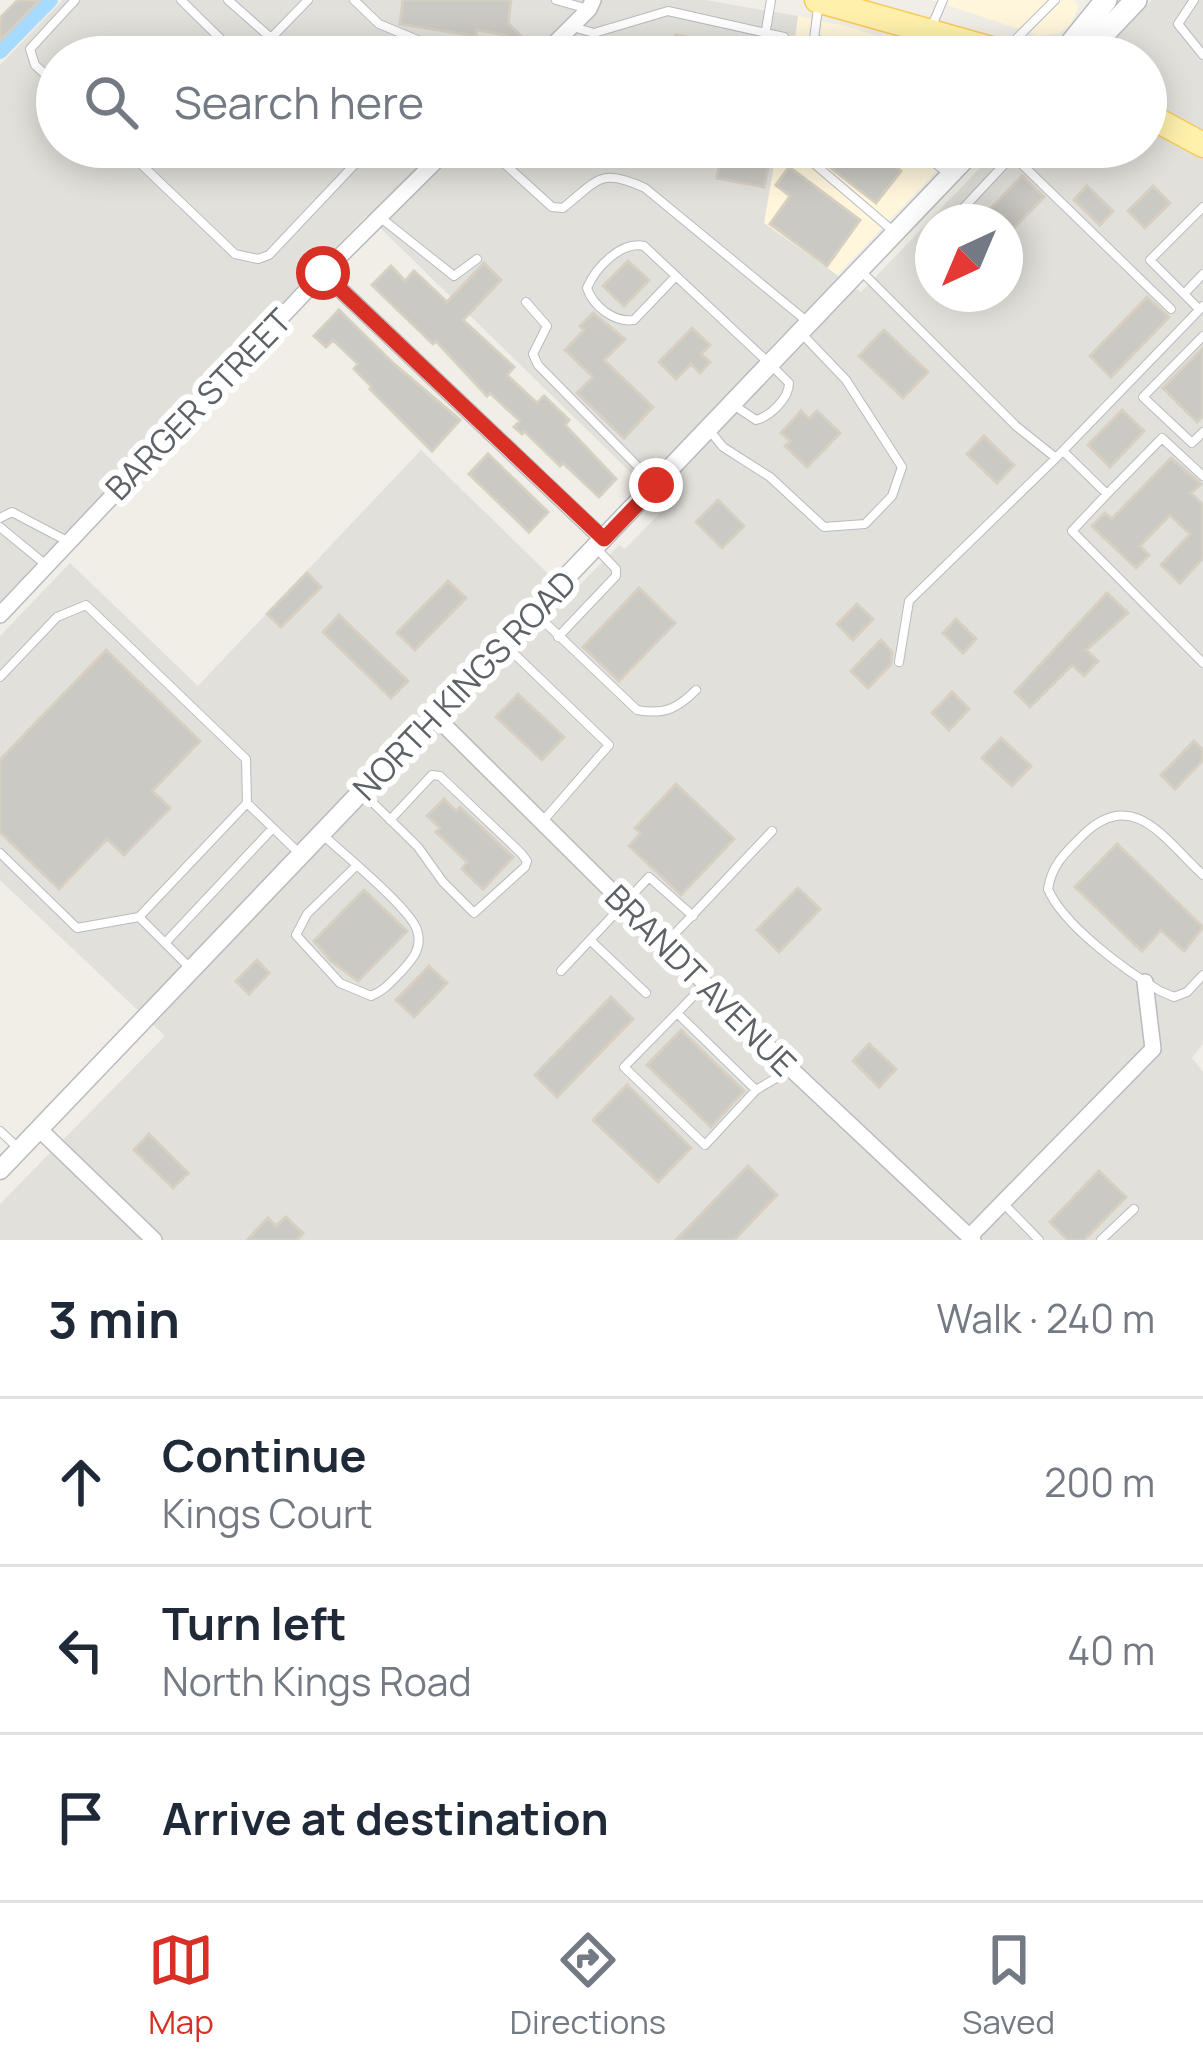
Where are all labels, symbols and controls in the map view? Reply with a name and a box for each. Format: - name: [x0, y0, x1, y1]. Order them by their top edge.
- search box: [36, 36, 1167, 168]
- icon: search: [78, 69, 144, 135]
- text: Search here: [174, 71, 424, 133]
- north arrow: [915, 204, 1023, 312]
- route start: [296, 246, 350, 300]
- street label: BARGER STREET: [95, 298, 301, 509]
- route end: [629, 458, 683, 512]
- street label: NORTH KINGS ROAD: [342, 560, 586, 810]
- street label: BRANDT AVENUE: [596, 875, 806, 1085]
- text: 3 min: [48, 1284, 180, 1353]
- text: Walk · 240 m: [937, 1291, 1155, 1345]
- text: Continue: [162, 1424, 367, 1486]
- icon: ahead: [48, 1449, 114, 1515]
- text: 200 m: [1044, 1455, 1155, 1509]
- text: Kings Court: [162, 1486, 373, 1540]
- text: Turn left: [162, 1592, 347, 1654]
- icon: left: [48, 1617, 114, 1683]
- text: 40 m: [1067, 1623, 1155, 1677]
- text: North Kings Road: [162, 1654, 472, 1708]
- icon: arrive: [48, 1785, 114, 1851]
- text: Arrive at destination: [162, 1787, 609, 1849]
- tab: Map: [148, 1927, 214, 2044]
- tab: Directions: [510, 1927, 666, 2044]
- tab: Saved: [962, 1927, 1055, 2044]

